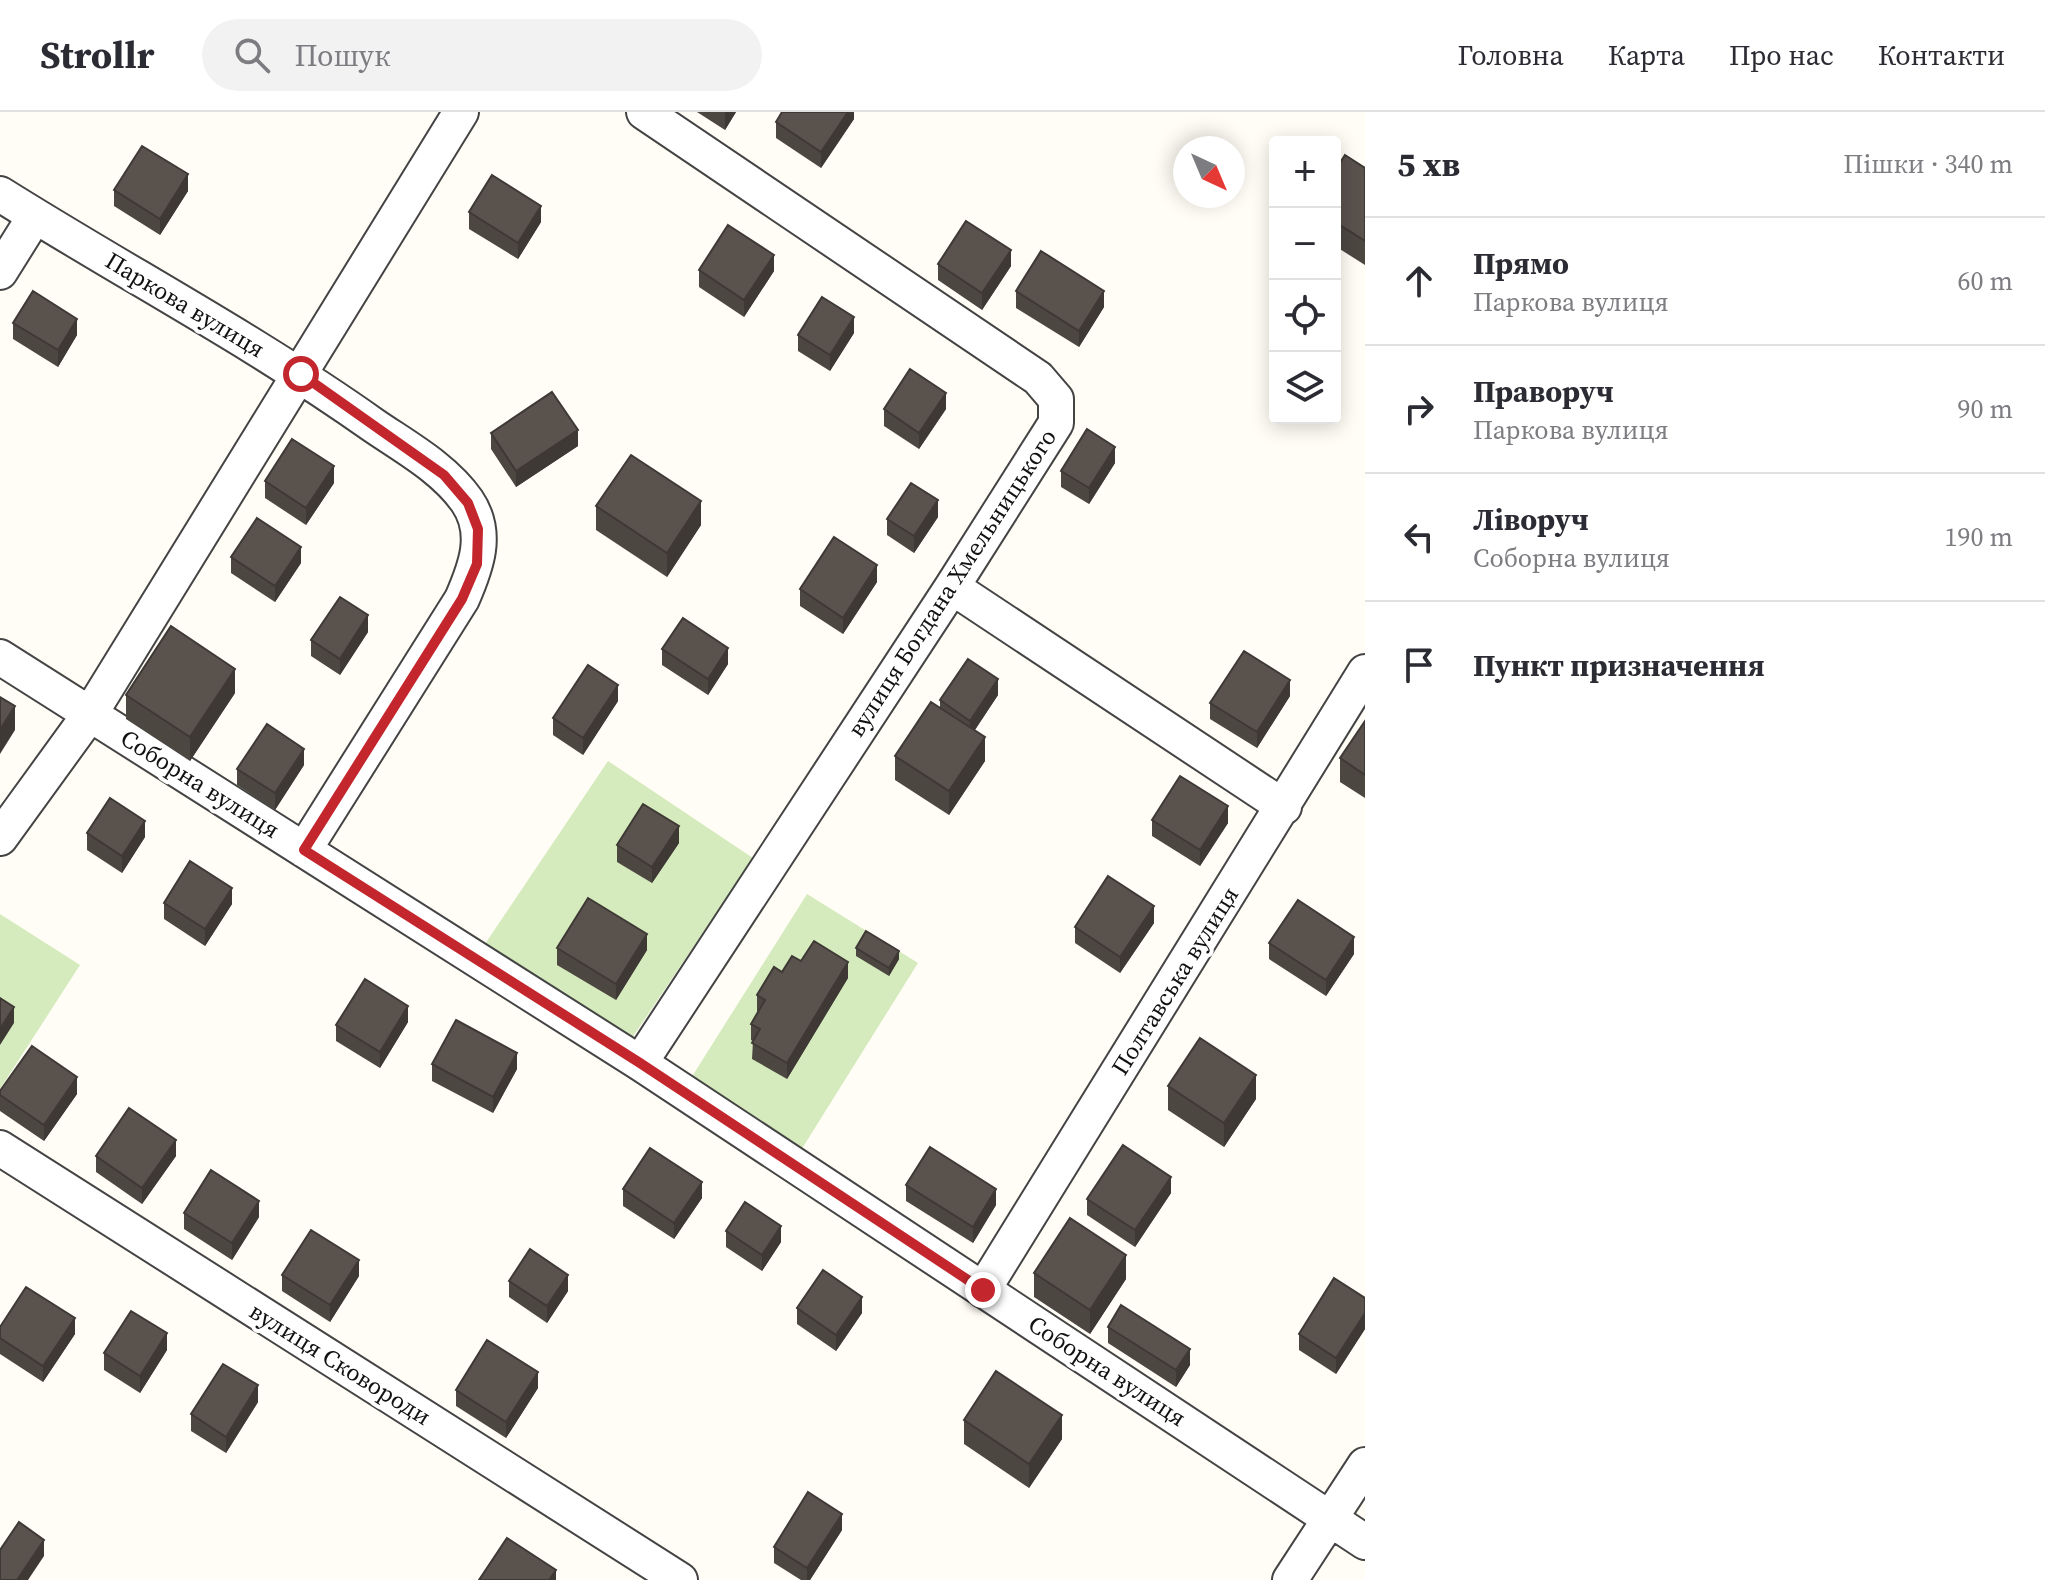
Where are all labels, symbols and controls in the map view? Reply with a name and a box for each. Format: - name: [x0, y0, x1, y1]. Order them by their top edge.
- search box: [202, 19, 762, 91]
- text: Strollr: [40, 29, 154, 81]
- icon: search: [230, 33, 274, 77]
- text: Пошук: [294, 35, 391, 76]
- text: Головна: [1457, 36, 1564, 74]
- text: Карта: [1608, 36, 1685, 74]
- text: Про нас: [1729, 36, 1834, 74]
- text: Контакти: [1878, 36, 2005, 74]
- north arrow: [1173, 136, 1245, 208]
- map controls: [1269, 136, 1341, 424]
- button: +: [1269, 136, 1341, 208]
- text: 5 хв: [1397, 141, 1460, 187]
- text: Пішки · 340 m: [1843, 146, 2013, 182]
- button: −: [1269, 208, 1341, 280]
- text: Прямо: [1473, 243, 1569, 284]
- street label: Паркова вулиця: [99, 244, 271, 365]
- icon: ahead: [1397, 259, 1441, 303]
- text: 60 m: [1958, 263, 2013, 299]
- button: locate: [1269, 280, 1341, 352]
- text: Паркова вулиця: [1473, 284, 1669, 320]
- button: layers: [1269, 352, 1341, 424]
- route start: [283, 356, 319, 392]
- text: Праворуч: [1473, 371, 1614, 412]
- icon: right: [1397, 387, 1441, 431]
- text: 90 m: [1958, 391, 2013, 427]
- text: Паркова вулиця: [1473, 412, 1669, 448]
- street label: вулиця Богдана Хмельницького: [839, 422, 1064, 743]
- text: Ліворуч: [1473, 499, 1589, 540]
- icon: left: [1397, 515, 1441, 559]
- text: 190 m: [1945, 519, 2013, 555]
- text: Соборна вулиця: [1473, 540, 1670, 576]
- icon: arrive: [1397, 643, 1441, 687]
- text: Пункт призначення: [1473, 645, 1765, 686]
- street label: Соборна вулиця: [114, 721, 286, 846]
- street label: Полтавська вулиця: [1103, 880, 1246, 1081]
- route end: [965, 1272, 1001, 1308]
- street label: вулиця Сковороди: [243, 1294, 437, 1433]
- street label: Соборна вулиця: [1022, 1307, 1192, 1434]

